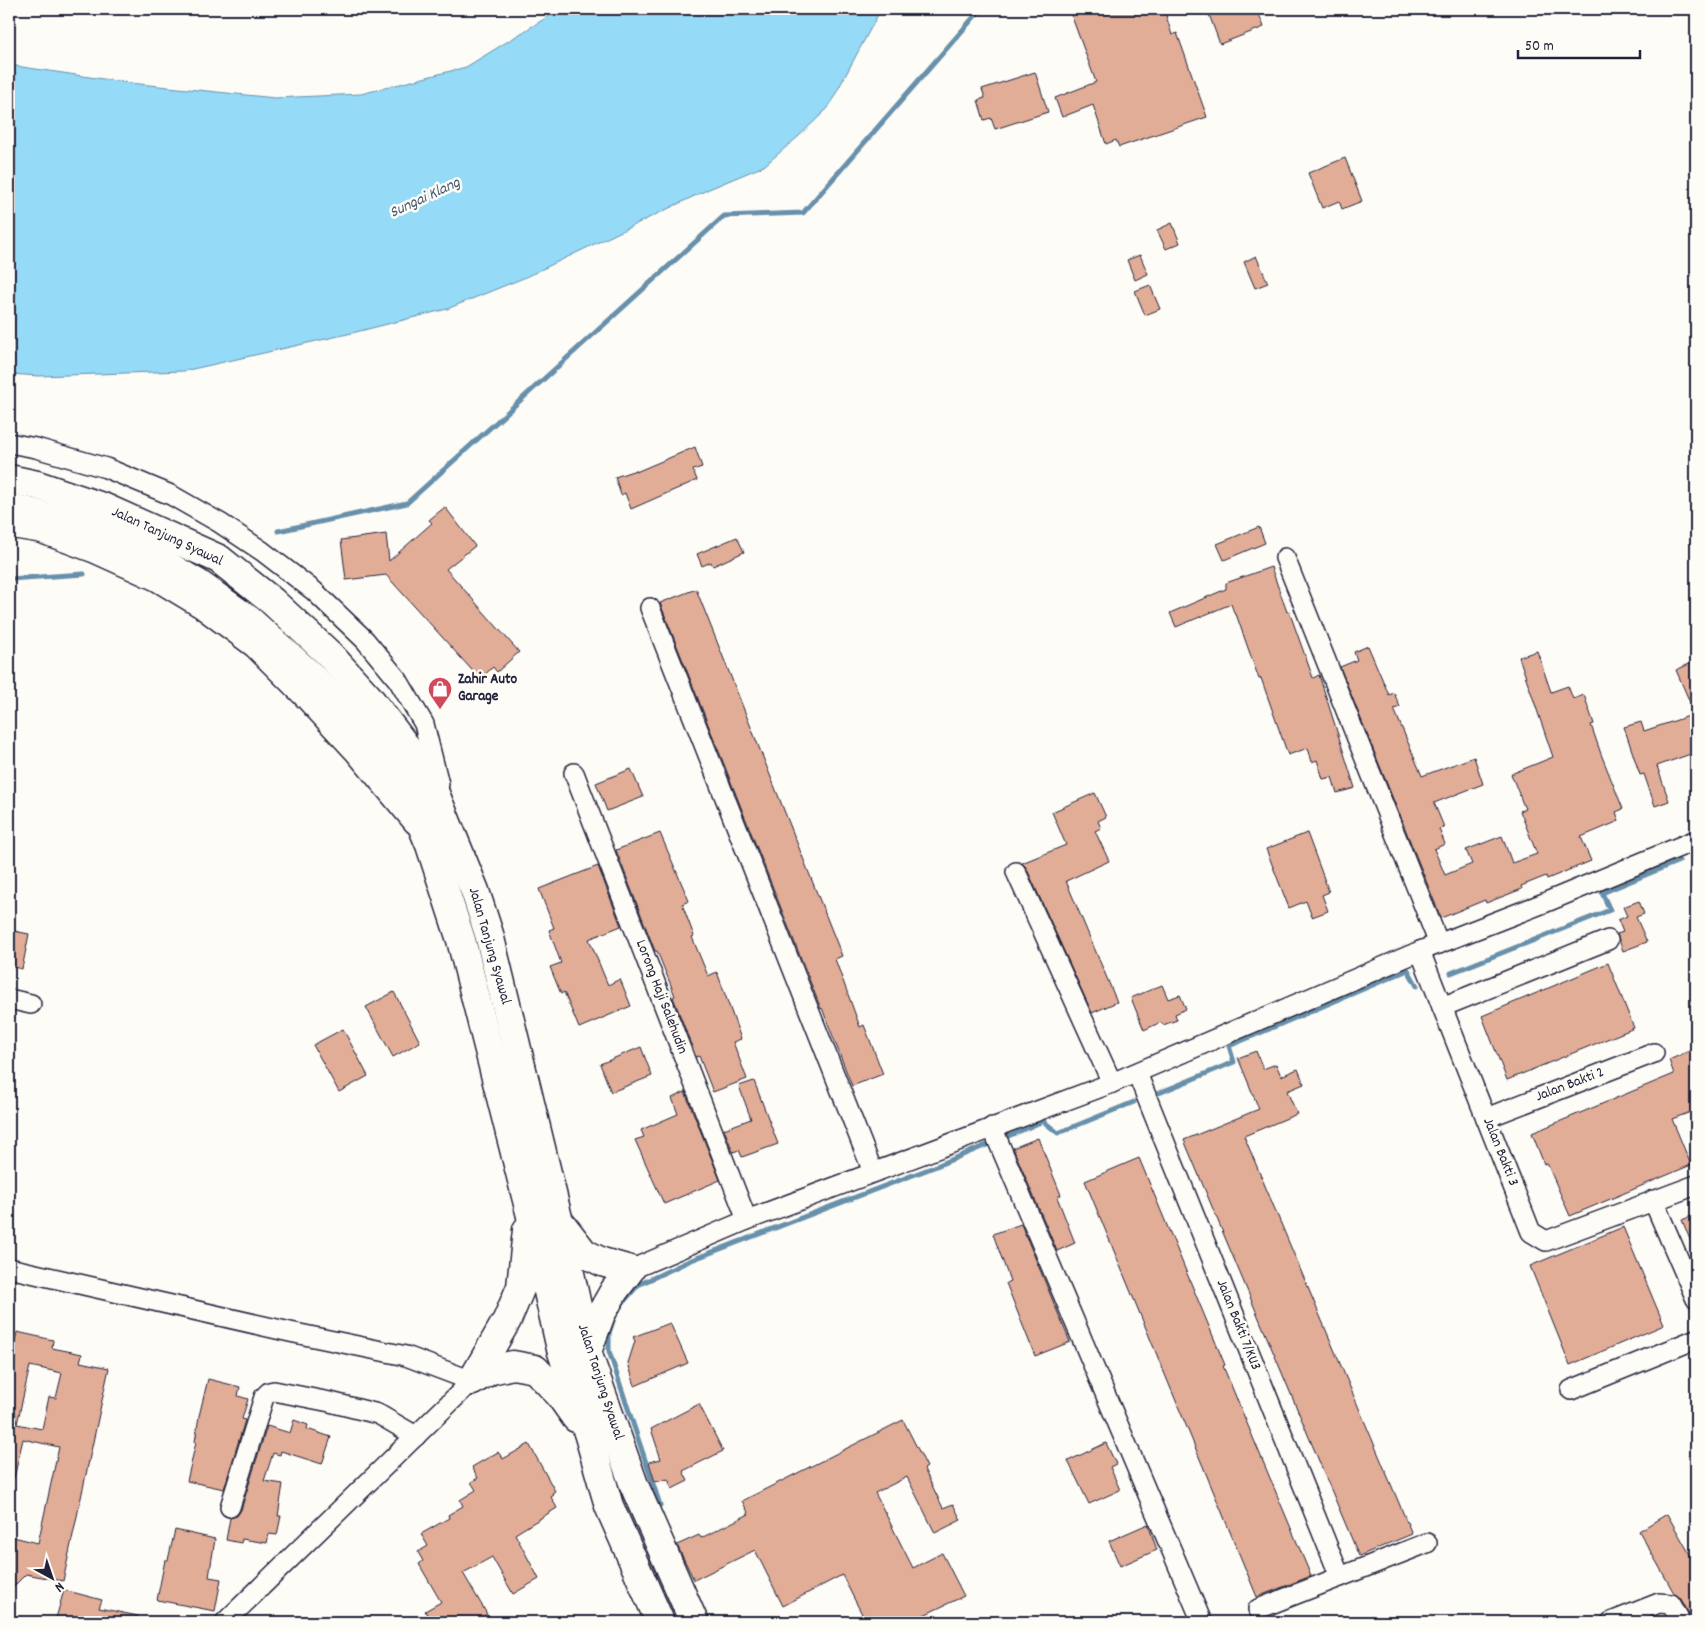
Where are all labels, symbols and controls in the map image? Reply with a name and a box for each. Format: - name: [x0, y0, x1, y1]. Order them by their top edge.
- scale bar: [1518, 28, 1640, 60]
- text: 50 m: [1525, 36, 1554, 58]
- water label: Sungai Klang: [386, 171, 465, 224]
- street label: Jalan Tanjung Syawal: [108, 502, 227, 573]
- place label: Zahir Auto Garage: [458, 669, 517, 708]
- shop icon: Zahir Auto Garage: [427, 676, 453, 710]
- street label: Jalan Tanjung Syawal: [462, 885, 516, 1007]
- street label: Lorong Haji Salehudin: [629, 937, 693, 1057]
- street label: Jalan Bakti 2: [1532, 1062, 1608, 1108]
- street label: Jalan Bakti 3: [1476, 1114, 1524, 1190]
- street label: Jalan Bakti 7/KU3: [1210, 1276, 1266, 1374]
- street label: Jalan Tanjung Syawal: [571, 1321, 629, 1443]
- north arrow: [28, 1554, 78, 1604]
- text: N: [50, 1577, 68, 1596]

